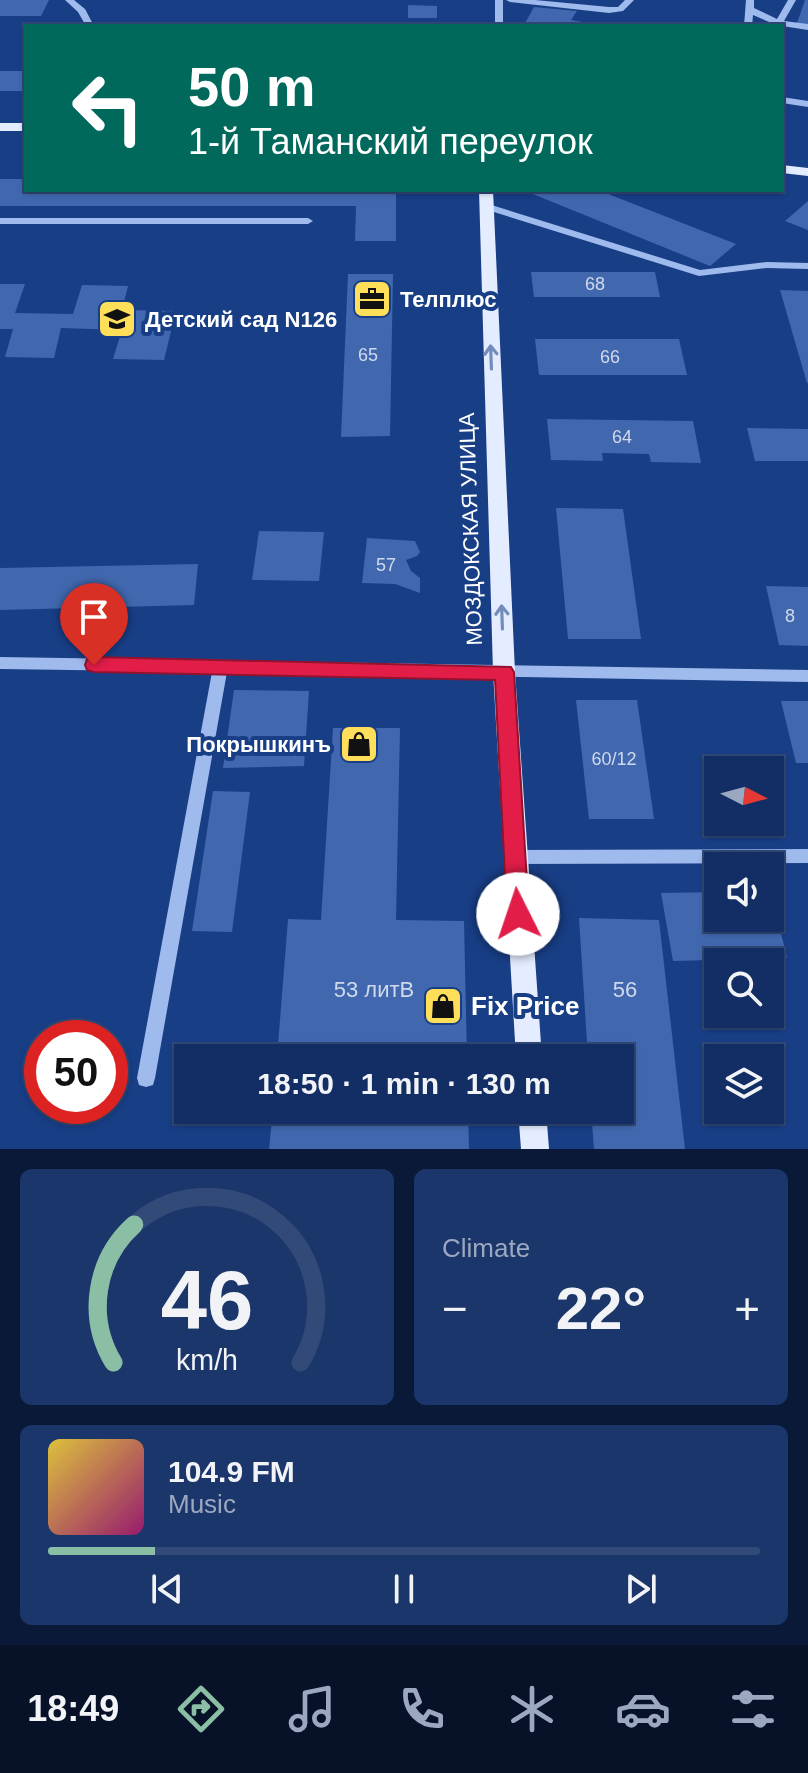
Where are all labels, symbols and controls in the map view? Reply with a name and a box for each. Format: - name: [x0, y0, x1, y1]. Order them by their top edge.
- text: 50 m: [188, 55, 316, 118]
- icon: left: [56, 56, 160, 160]
- text: 1-й Таманский переулок: [188, 121, 593, 162]
- house number: 68: [585, 274, 605, 294]
- office icon: Телплюс: [351, 278, 393, 320]
- place label: Телплюс: [400, 287, 497, 312]
- school or university icon: Детский сад N126: [96, 298, 138, 340]
- place label: Детский сад N126: [145, 307, 337, 332]
- one-way arrow: [484, 344, 499, 371]
- house number: 65: [358, 345, 378, 365]
- house number: 66: [600, 347, 620, 367]
- street label: МОЗДОКСКАЯ УЛИЦА: [454, 412, 487, 646]
- house number: 64: [612, 427, 632, 447]
- house number: 57: [376, 555, 396, 575]
- pin: [60, 583, 128, 665]
- icon: arrive: [72, 595, 116, 639]
- one-way arrow: [494, 604, 509, 631]
- house number: 8: [785, 606, 795, 626]
- shop icon: Покрышкинъ: [338, 723, 380, 765]
- place label: Покрышкинъ: [186, 732, 331, 757]
- house number: 60/12: [591, 749, 637, 769]
- north arrow: [704, 756, 784, 836]
- map controls: [704, 756, 784, 1124]
- button: sound: [704, 852, 784, 932]
- position arrow: [476, 872, 560, 956]
- button: search: [704, 948, 784, 1028]
- house number: 53 литВ: [334, 977, 414, 1002]
- house number: 56: [613, 977, 637, 1002]
- shop icon: Fix Price: [422, 985, 464, 1027]
- place label: Fix Price: [471, 991, 579, 1021]
- speed limit sign: 50: [24, 1020, 128, 1124]
- button: layers: [704, 1044, 784, 1124]
- text: 18:50 · 1 min · 130 m: [257, 1067, 551, 1100]
- text: Climate: [442, 1233, 530, 1263]
- text: 46: [161, 1254, 253, 1347]
- text: 22°: [556, 1275, 646, 1342]
- text: −: [442, 1284, 468, 1333]
- text: +: [734, 1284, 760, 1333]
- text: km/h: [176, 1344, 238, 1376]
- text: 104.9 FM: [168, 1455, 295, 1488]
- text: Music: [168, 1489, 236, 1519]
- icon: previous: [145, 1567, 189, 1611]
- icon: pause: [382, 1567, 426, 1611]
- icon: next: [619, 1567, 663, 1611]
- icon: directions: [173, 1681, 229, 1737]
- icon: music: [284, 1681, 340, 1737]
- icon: phone: [394, 1681, 450, 1737]
- icon: climate: [504, 1681, 560, 1737]
- icon: car: [615, 1681, 671, 1737]
- icon: filters: [725, 1681, 781, 1737]
- text: 18:49: [27, 1688, 119, 1729]

